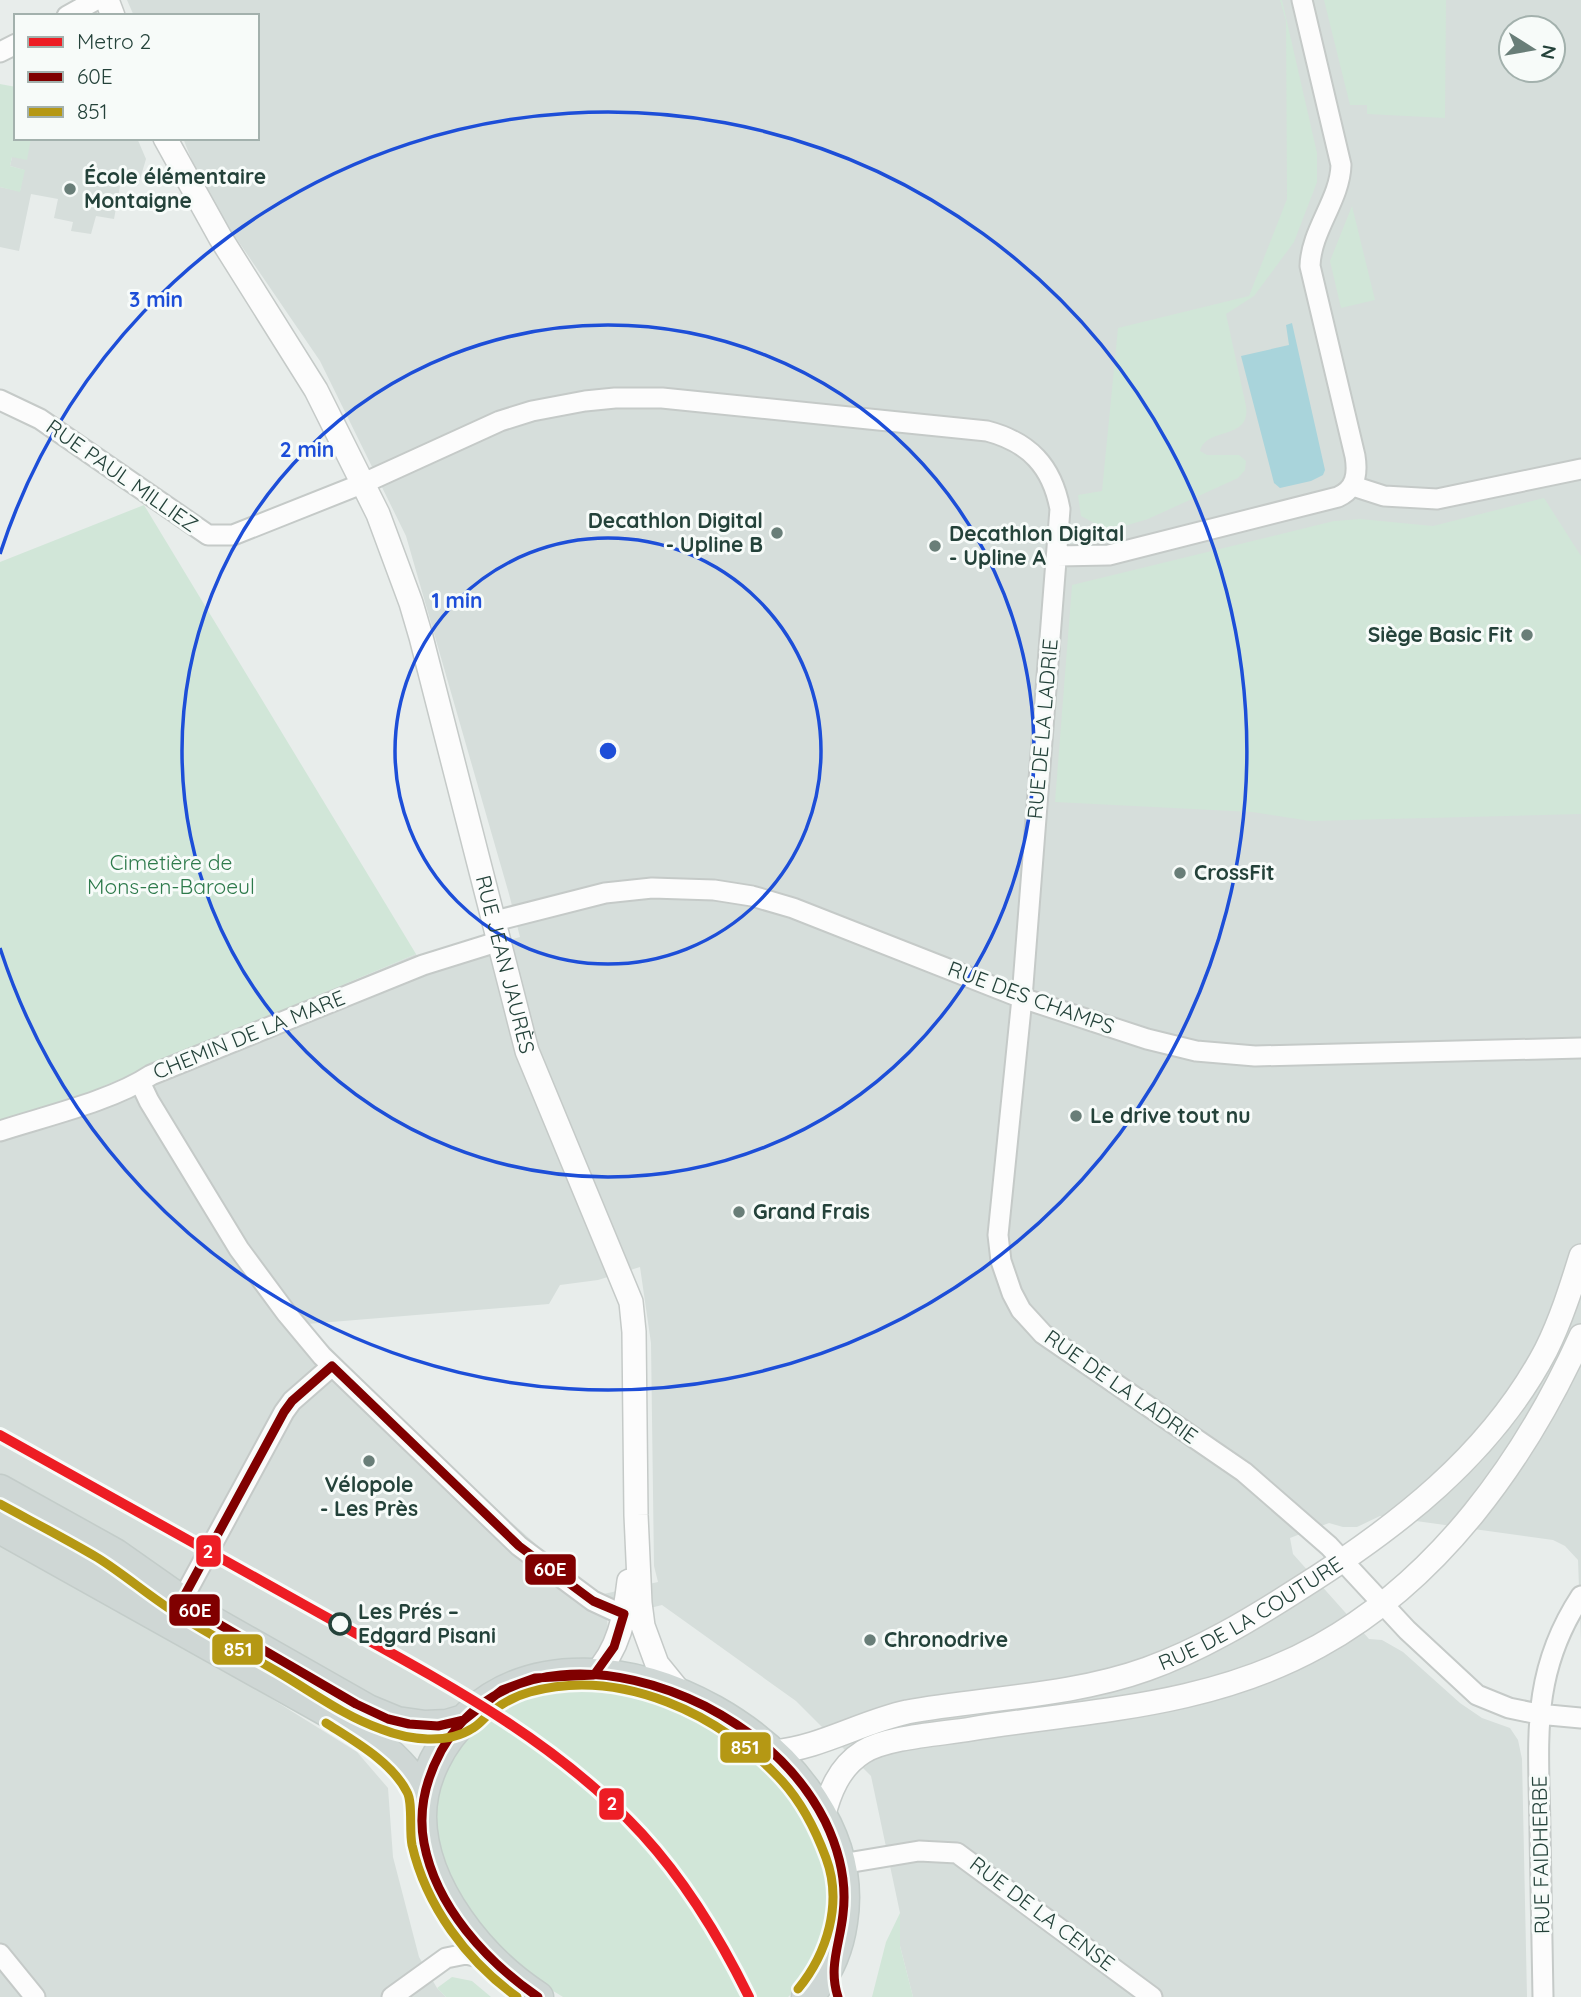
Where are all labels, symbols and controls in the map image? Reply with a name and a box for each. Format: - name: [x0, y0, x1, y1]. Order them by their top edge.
- legend: [14, 14, 259, 140]
- north arrow: [1497, 14, 1567, 84]
- text: Metro 2: [77, 28, 151, 54]
- text: N: [1536, 43, 1562, 61]
- text: 60E: [77, 63, 113, 89]
- text: 851: [77, 98, 108, 124]
- place label: École élémentaire Montaigne: [84, 163, 266, 213]
- marker: École élémentaire Montaigne: [62, 181, 78, 197]
- text: 3 min: [129, 286, 183, 312]
- street label: RUE PAUL MILLIEZ: [42, 413, 203, 537]
- text: 2 min: [280, 436, 334, 462]
- place label: Decathlon Digital - Upline B: [588, 507, 763, 557]
- place label: Decathlon Digital - Upline A: [949, 520, 1124, 570]
- marker: Decathlon Digital - Upline B: [769, 525, 785, 541]
- marker: Decathlon Digital - Upline A: [927, 538, 943, 554]
- text: 1 min: [432, 587, 482, 613]
- place label: Siège Basic Fit: [1368, 621, 1513, 647]
- marker: Siège Basic Fit: [1519, 627, 1535, 643]
- street label: RUE DE LA LADRIE: [1021, 638, 1063, 820]
- centre of rings: [596, 739, 620, 763]
- park label: Cimetière de Mons-en-Baroeul: [87, 849, 255, 899]
- place label: CrossFit: [1194, 859, 1275, 885]
- marker: CrossFit: [1172, 865, 1188, 881]
- street label: RUE JEAN JAURÈS: [471, 872, 541, 1056]
- street label: RUE DES CHAMPS: [945, 955, 1118, 1039]
- street label: CHEMIN DE LA MARE: [149, 984, 348, 1084]
- place label: Le drive tout nu: [1090, 1102, 1251, 1128]
- marker: Le drive tout nu: [1068, 1108, 1084, 1124]
- place label: Grand Frais: [753, 1198, 870, 1224]
- marker: Grand Frais: [731, 1204, 747, 1220]
- street label: RUE DE LA LADRIE: [1040, 1324, 1203, 1449]
- marker: Vélopole - Les Près: [361, 1453, 377, 1469]
- place label: Vélopole - Les Près: [320, 1471, 418, 1521]
- line badge: 2: [195, 1534, 222, 1568]
- text: 2: [203, 1539, 213, 1563]
- street label: RUE DE LA COUTURE: [1154, 1550, 1347, 1675]
- line badge: 60E: [524, 1553, 577, 1586]
- text: 60E: [533, 1557, 567, 1581]
- line badge: 60E: [168, 1593, 221, 1627]
- text: 60E: [178, 1598, 212, 1622]
- place label: Les Prés – Edgard Pisani: [358, 1598, 496, 1648]
- marker: Les Prés – Edgard Pisani: [329, 1613, 351, 1635]
- place label: Chronodrive: [884, 1626, 1008, 1652]
- marker: Chronodrive: [862, 1632, 878, 1648]
- line badge: 851: [211, 1633, 264, 1666]
- text: 851: [224, 1637, 252, 1661]
- line badge: 851: [719, 1731, 772, 1764]
- text: 851: [731, 1735, 759, 1759]
- street label: RUE FAIDHERBE: [1526, 1776, 1554, 1934]
- line badge: 2: [598, 1787, 625, 1821]
- text: 2: [607, 1791, 617, 1815]
- street label: RUE DE LA CENSE: [965, 1850, 1120, 1976]

